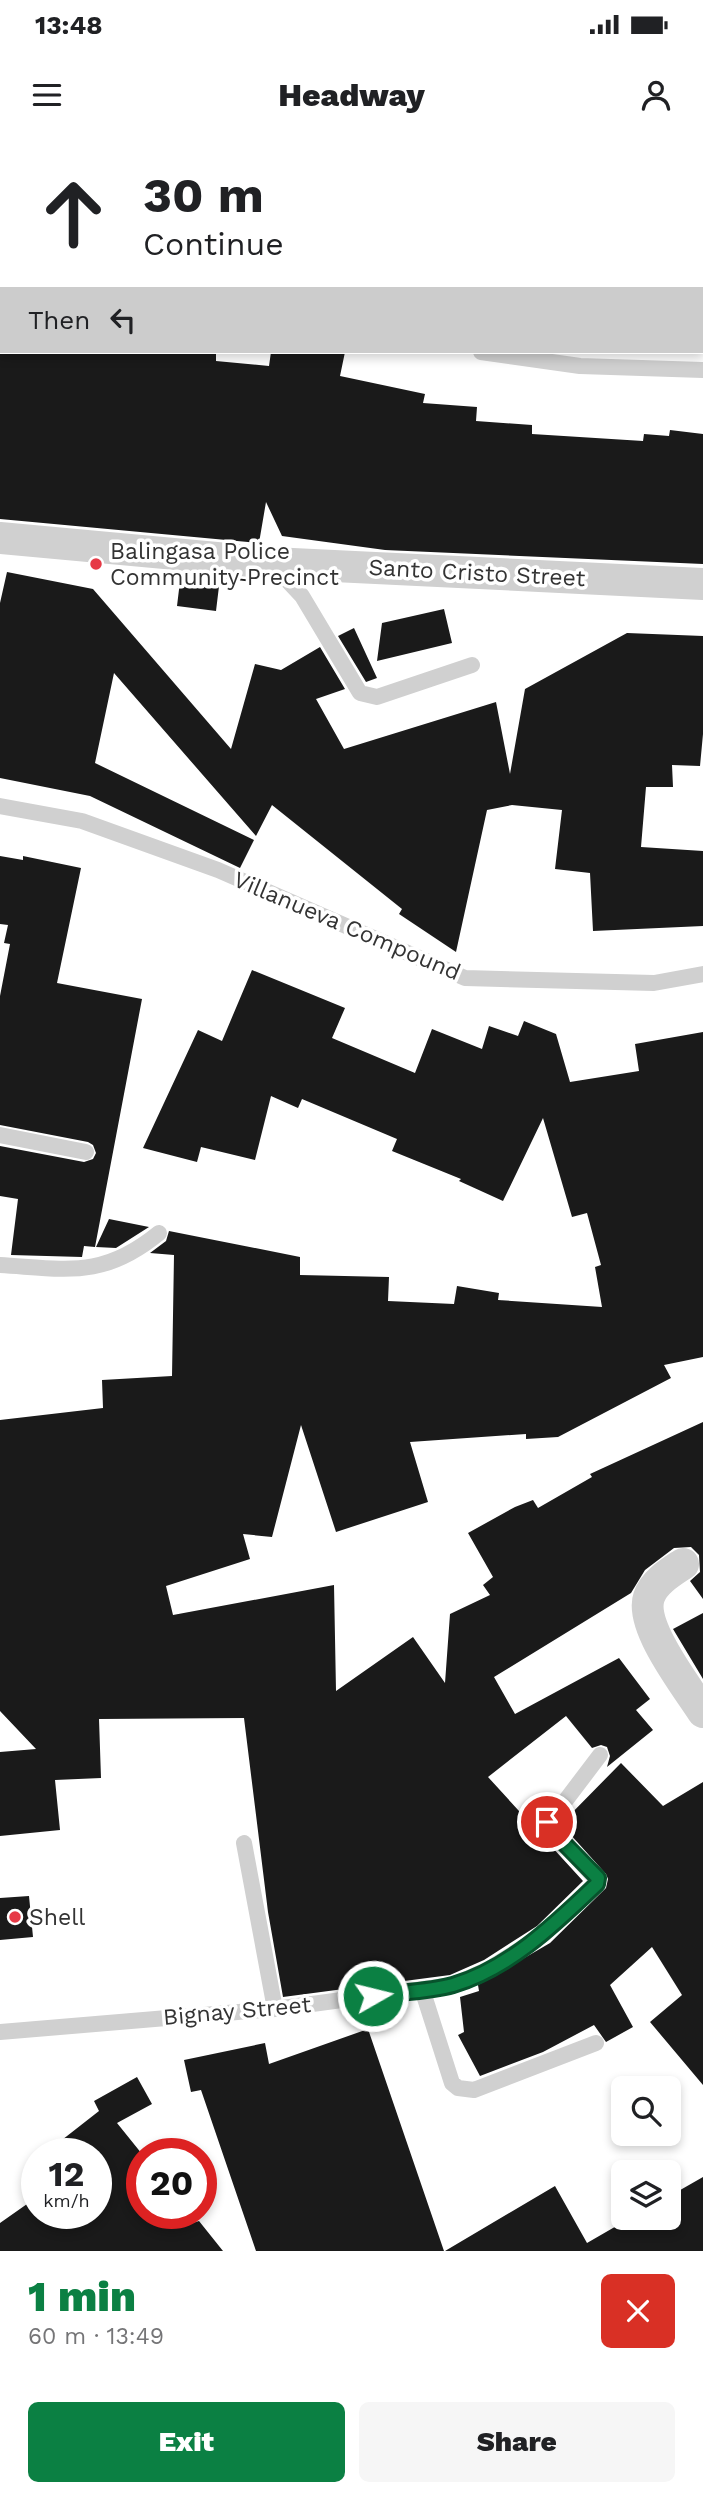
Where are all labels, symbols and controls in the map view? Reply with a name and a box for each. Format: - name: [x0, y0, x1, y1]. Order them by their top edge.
- text: 13:48: [35, 10, 103, 40]
- icon: menu: [28, 76, 66, 114]
- text: Headway: [278, 76, 425, 114]
- icon: person: [637, 76, 675, 114]
- text: 30 m: [143, 166, 264, 224]
- icon: ahead: [28, 168, 119, 259]
- text: Continue: [143, 225, 284, 263]
- icon: left: [104, 301, 142, 339]
- text: Then: [28, 305, 90, 335]
- place label: Balingasa Police Community Precinct: [110, 538, 339, 591]
- street label: Santo Cristo Street: [368, 554, 586, 592]
- marker: Balingasa Police Community Precinct: [88, 556, 104, 572]
- street label: Villanueva Compound: [229, 866, 465, 986]
- pin: [517, 1792, 577, 1852]
- icon: arrive: [528, 1803, 566, 1841]
- place label: Shell: [29, 1904, 85, 1931]
- marker: Shell: [7, 1909, 23, 1925]
- position arrow: [336, 1959, 410, 2033]
- street label: Bignay Street: [162, 1991, 312, 2031]
- map controls: [611, 2076, 681, 2230]
- button: search: [611, 2076, 681, 2146]
- speed limit sign: 20: [126, 2138, 217, 2229]
- text: 12: [49, 2153, 84, 2195]
- button: layers: [611, 2160, 681, 2230]
- text: km/h: [43, 2190, 90, 2211]
- text: 1 min: [28, 2272, 136, 2321]
- button: close: [601, 2274, 675, 2348]
- text: 60 m · 13:49: [28, 2323, 164, 2350]
- button: Exit: [28, 2402, 345, 2482]
- button: Share: [359, 2402, 675, 2482]

